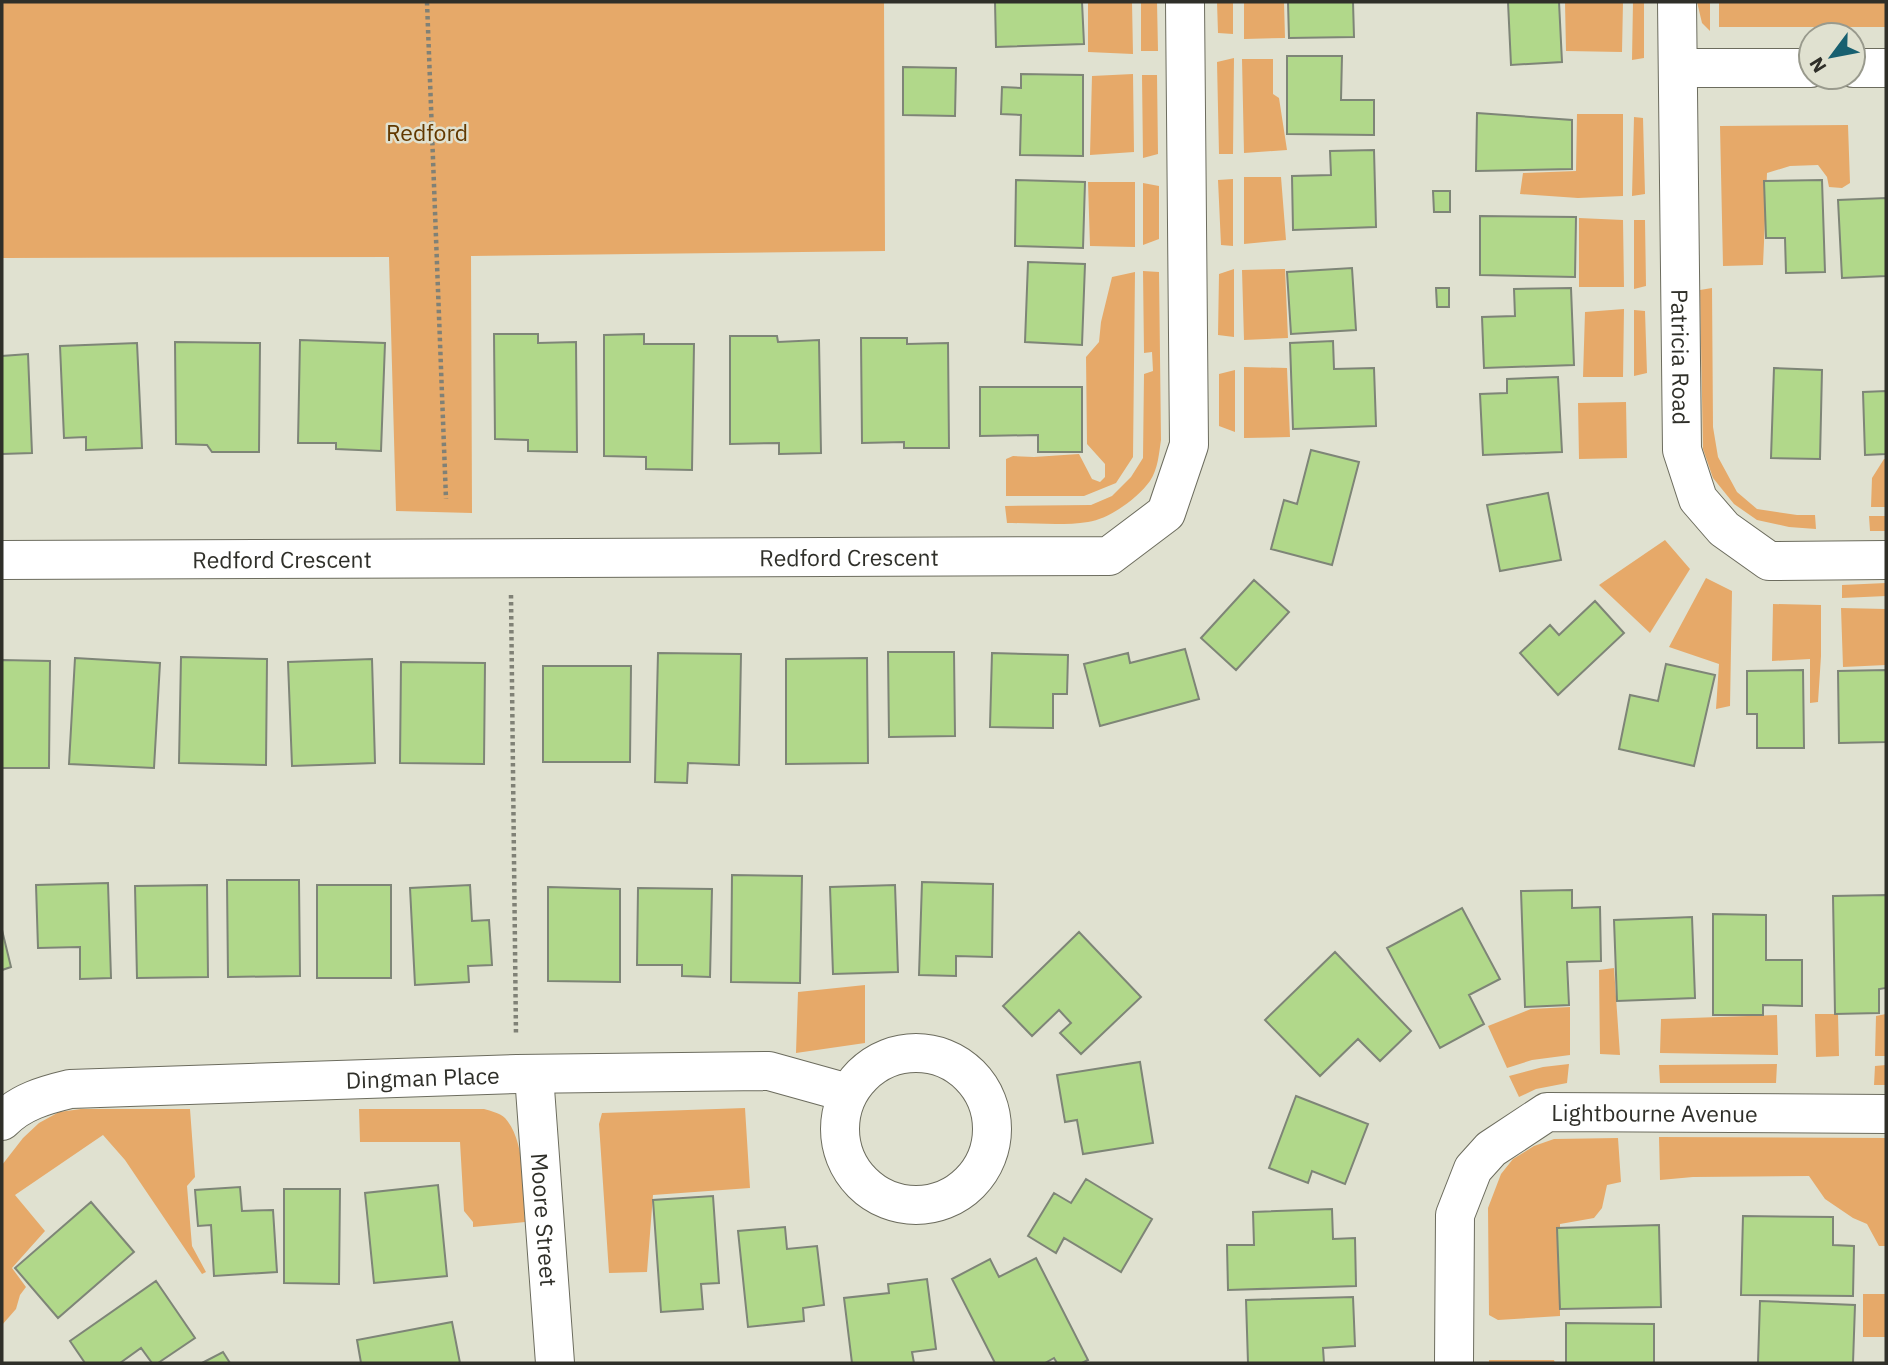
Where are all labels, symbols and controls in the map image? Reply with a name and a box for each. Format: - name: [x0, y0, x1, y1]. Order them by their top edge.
- north arrow: [1797, 21, 1867, 91]
- text: N: [1804, 53, 1831, 77]
- park label: Redford: [386, 117, 468, 147]
- street label: Patricia Road: [1665, 289, 1697, 425]
- street label: Redford Crescent: [759, 542, 939, 572]
- street label: Redford Crescent: [192, 544, 372, 574]
- street label: Dingman Place: [345, 1060, 500, 1095]
- street label: Lightbourne Avenue: [1551, 1097, 1758, 1128]
- street label: Moore Street: [525, 1152, 564, 1288]

